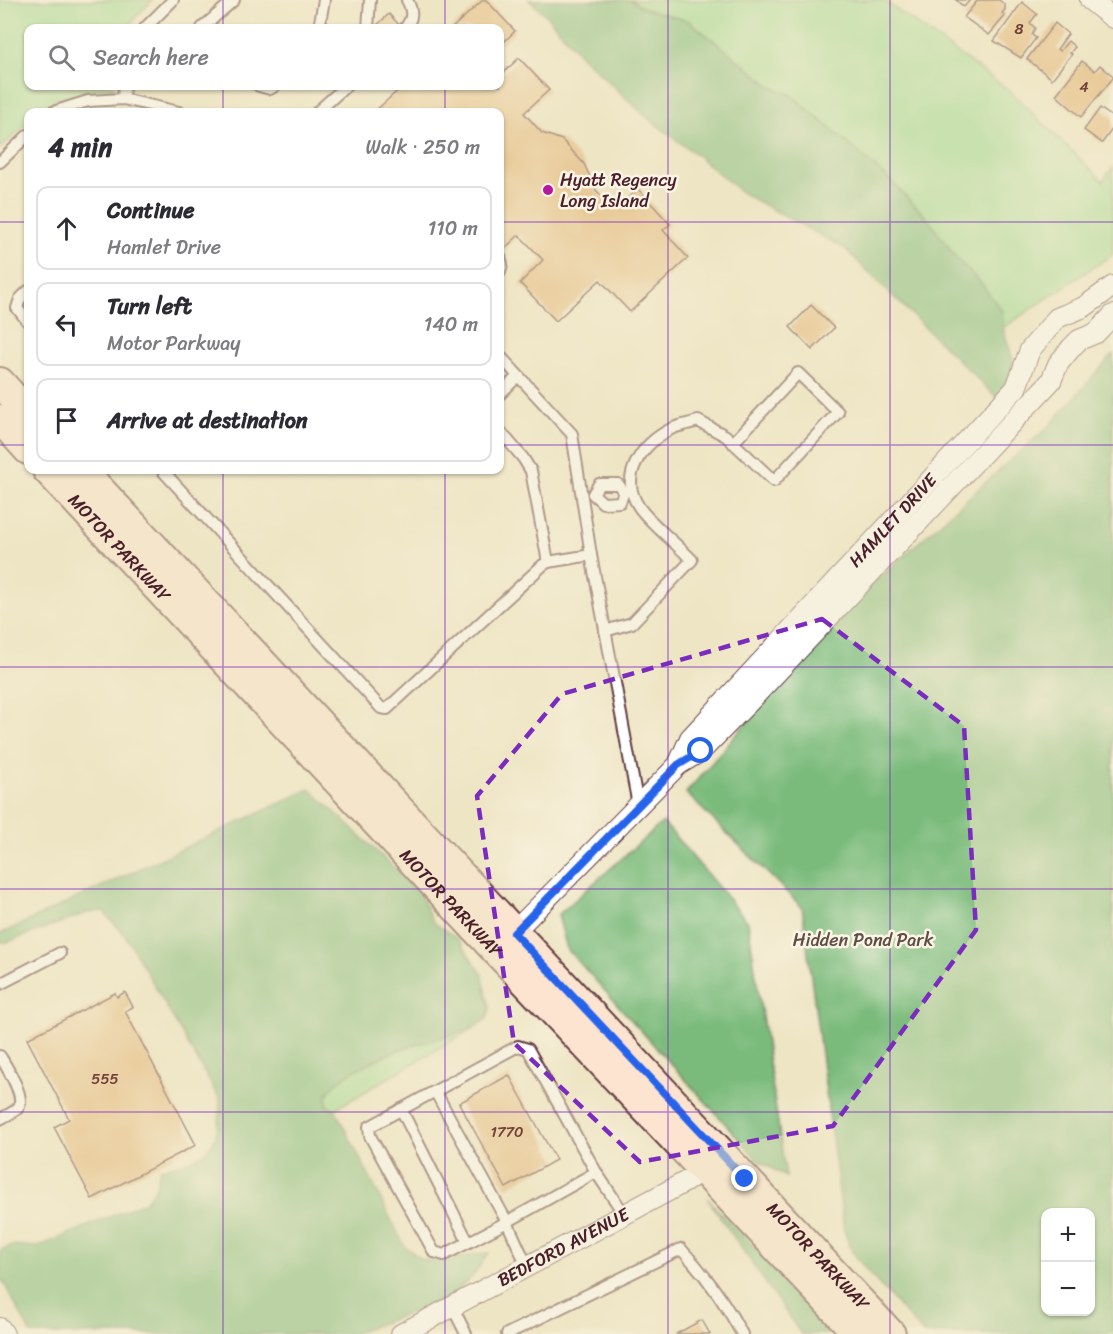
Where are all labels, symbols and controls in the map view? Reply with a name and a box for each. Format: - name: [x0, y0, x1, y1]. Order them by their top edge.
- house number: 8: [1014, 16, 1024, 42]
- search box: [24, 24, 504, 90]
- text: Search here: [93, 38, 209, 77]
- icon: search: [45, 41, 78, 74]
- house number: 4: [1079, 74, 1089, 100]
- text: 4 min: [48, 124, 112, 170]
- text: Walk · 250 m: [366, 130, 480, 165]
- place label: Hyatt Regency Long Island: [560, 164, 677, 217]
- marker: Hyatt Regency Long Island: [541, 183, 555, 197]
- text: Continue: [107, 191, 195, 230]
- text: 110 m: [428, 211, 478, 246]
- icon: ahead: [50, 212, 83, 245]
- text: Hamlet Drive: [107, 230, 221, 265]
- text: Turn left: [107, 287, 192, 326]
- text: 140 m: [424, 307, 478, 342]
- icon: left: [50, 308, 83, 341]
- text: Motor Parkway: [107, 326, 240, 361]
- text: Arrive at destination: [107, 401, 308, 440]
- icon: arrive: [50, 404, 83, 437]
- street label: HAMLET DRIVE: [840, 465, 946, 575]
- street label: MOTOR PARKWAY: [60, 485, 179, 610]
- route start: [687, 737, 713, 763]
- street label: MOTOR PARKWAY: [391, 841, 511, 966]
- park label: Hidden Pond Park: [793, 924, 934, 956]
- house number: 555: [91, 1066, 119, 1092]
- house number: 1770: [490, 1119, 524, 1145]
- route end: [731, 1165, 757, 1191]
- street label: MOTOR PARKWAY: [759, 1194, 878, 1319]
- street label: BEDFORD AVENUE: [491, 1198, 636, 1296]
- map controls: [1041, 1208, 1095, 1316]
- button: +: [1041, 1208, 1095, 1262]
- button: −: [1041, 1262, 1095, 1316]

